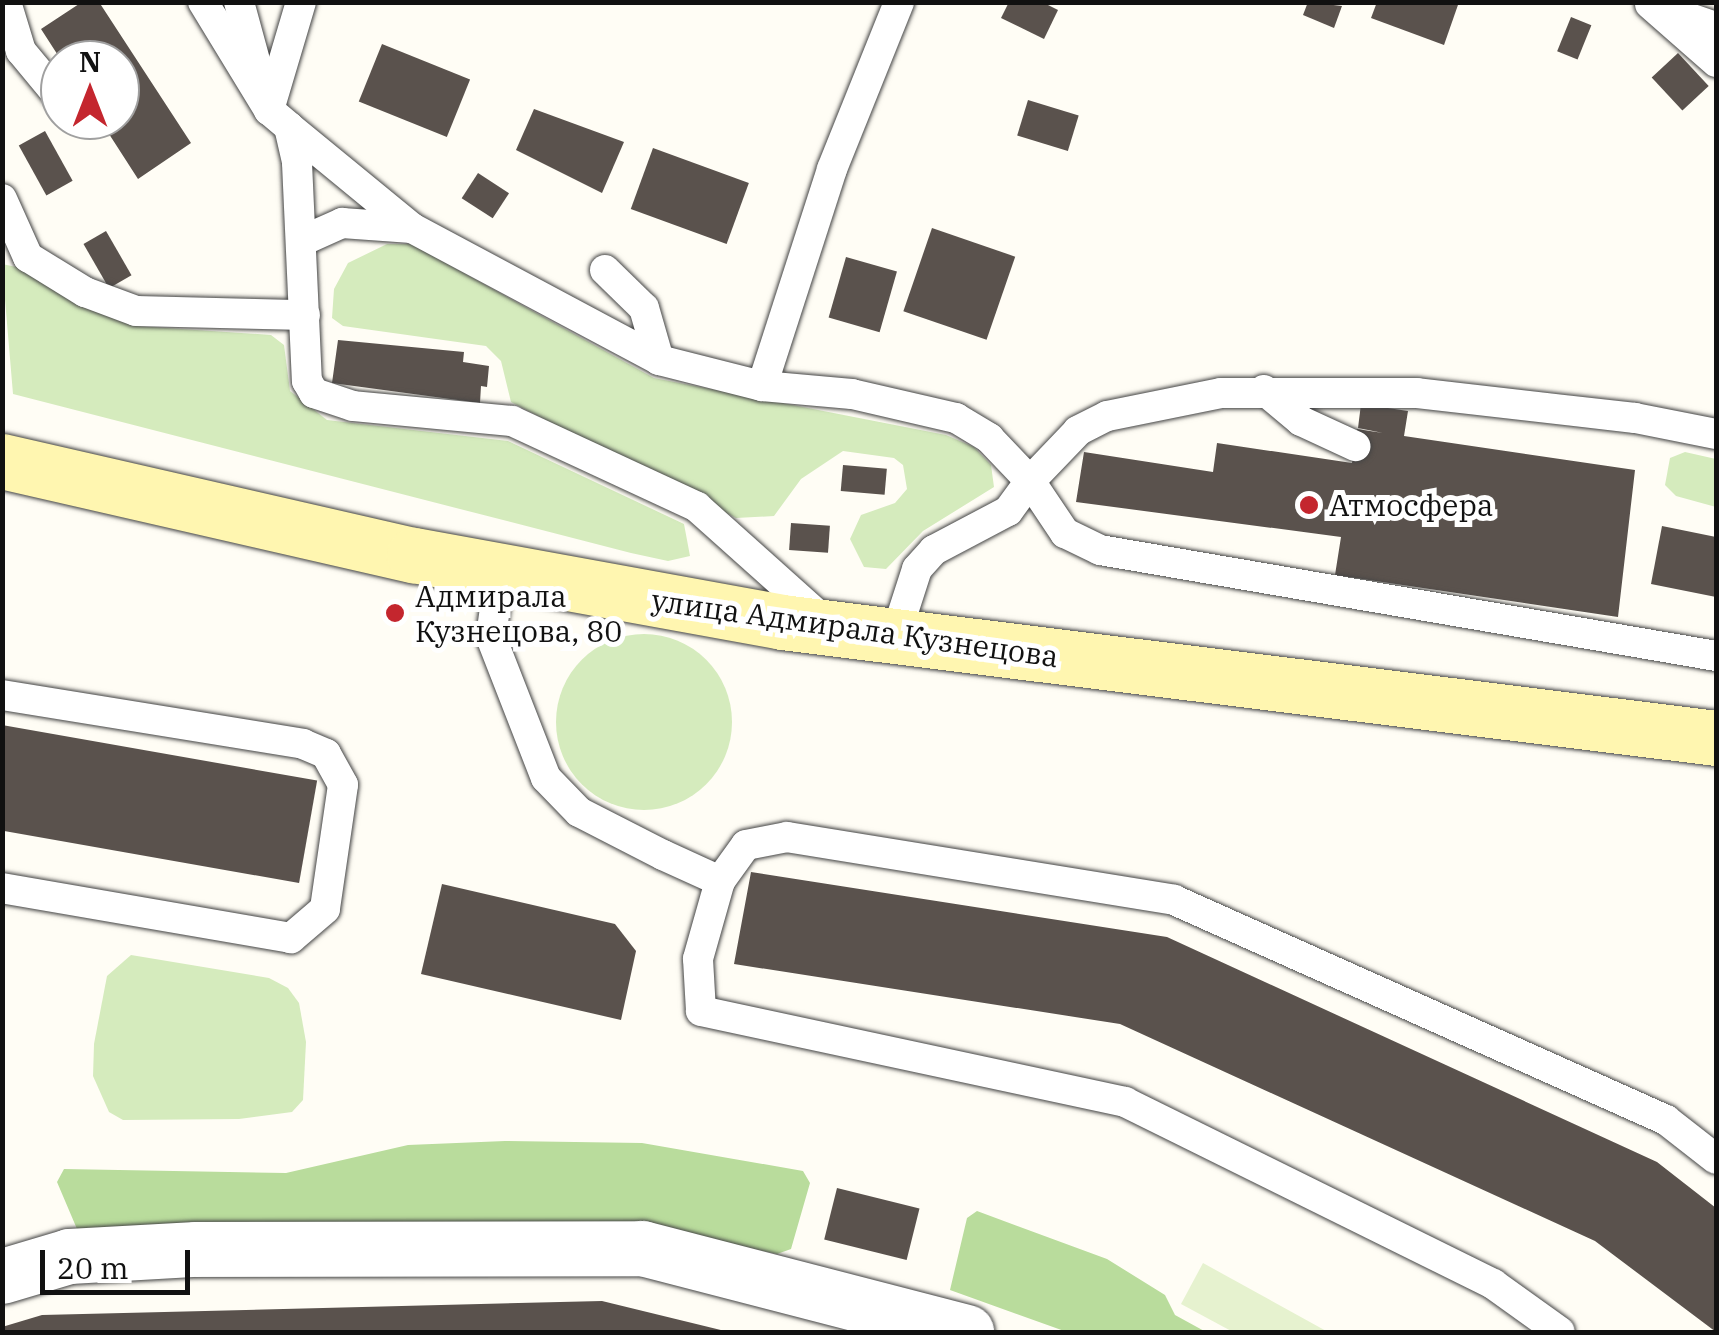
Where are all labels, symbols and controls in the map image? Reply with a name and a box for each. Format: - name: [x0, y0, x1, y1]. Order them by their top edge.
- north arrow: [40, 40, 140, 140]
- text: N: [79, 43, 101, 80]
- place label: Атмосфера: [1329, 487, 1493, 523]
- marker: Атмосфера: [1298, 494, 1320, 516]
- place label: Адмирала Кузнецова, 80: [415, 578, 622, 648]
- street label: улица Адмирала Кузнецова: [649, 582, 1061, 674]
- marker: Адмирала Кузнецова, 80: [384, 602, 406, 624]
- scale bar: [45, 1230, 195, 1292]
- text: 20 m: [57, 1248, 129, 1287]

